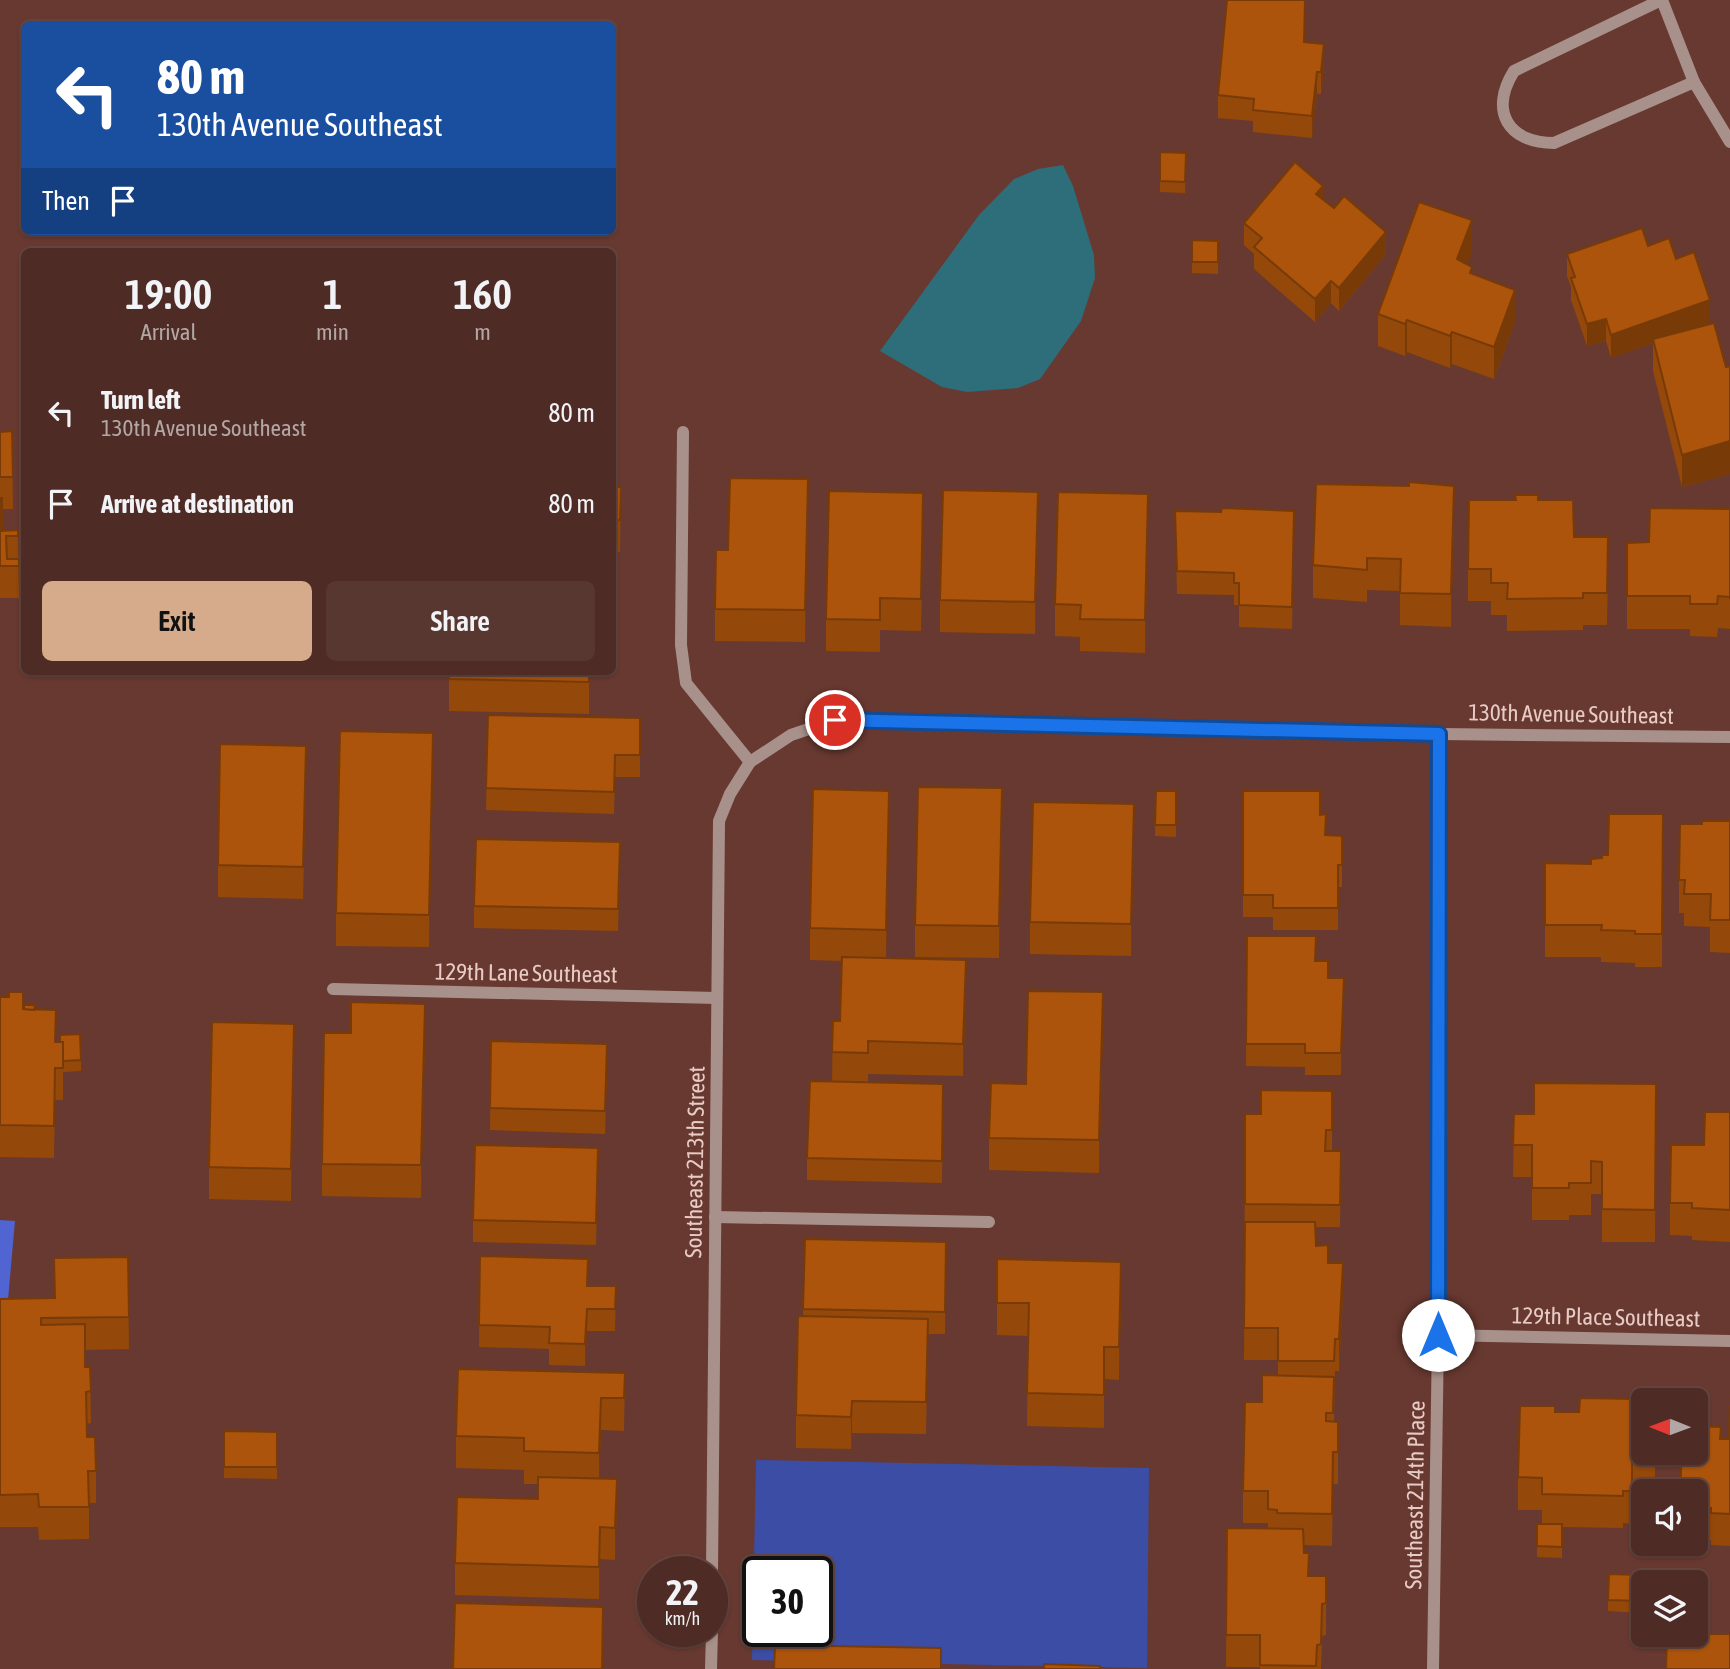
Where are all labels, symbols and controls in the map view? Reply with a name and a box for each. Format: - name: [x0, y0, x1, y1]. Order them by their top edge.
- text: 80 m: [157, 48, 245, 104]
- icon: left: [42, 49, 133, 140]
- text: 130th Avenue Southeast: [157, 106, 443, 143]
- icon: arrive: [104, 182, 142, 220]
- text: Then: [42, 186, 90, 216]
- text: 19:00: [125, 270, 212, 318]
- text: 1: [323, 270, 342, 318]
- text: 160: [453, 270, 512, 318]
- text: Arrival: [140, 319, 197, 345]
- text: min: [316, 319, 349, 345]
- text: m: [474, 319, 491, 345]
- text: Turn left: [101, 385, 181, 415]
- icon: left: [42, 394, 80, 432]
- text: 80 m: [548, 398, 595, 428]
- text: 130th Avenue Southeast: [101, 415, 306, 441]
- icon: arrive: [42, 485, 80, 523]
- text: Arrive at destination: [101, 489, 294, 519]
- text: 80 m: [548, 489, 595, 519]
- button: Exit: [42, 581, 312, 661]
- button: Share: [326, 581, 595, 661]
- pin: [805, 690, 865, 750]
- street label: 130th Avenue Southeast: [1468, 699, 1674, 729]
- icon: arrive: [816, 701, 854, 739]
- street label: 129th Lane Southeast: [434, 958, 618, 988]
- street label: Southeast 213th Street: [680, 1066, 710, 1258]
- position arrow: [1401, 1298, 1475, 1372]
- street label: 129th Place Southeast: [1511, 1302, 1701, 1332]
- north arrow: [1631, 1388, 1708, 1465]
- map controls: [1631, 1388, 1708, 1647]
- street label: Southeast 214th Place: [1400, 1400, 1430, 1590]
- button: sound: [1631, 1479, 1708, 1556]
- speed limit sign: 30: [742, 1556, 833, 1647]
- button: layers: [1631, 1570, 1708, 1647]
- text: 22: [666, 1572, 699, 1612]
- text: km/h: [665, 1608, 700, 1629]

